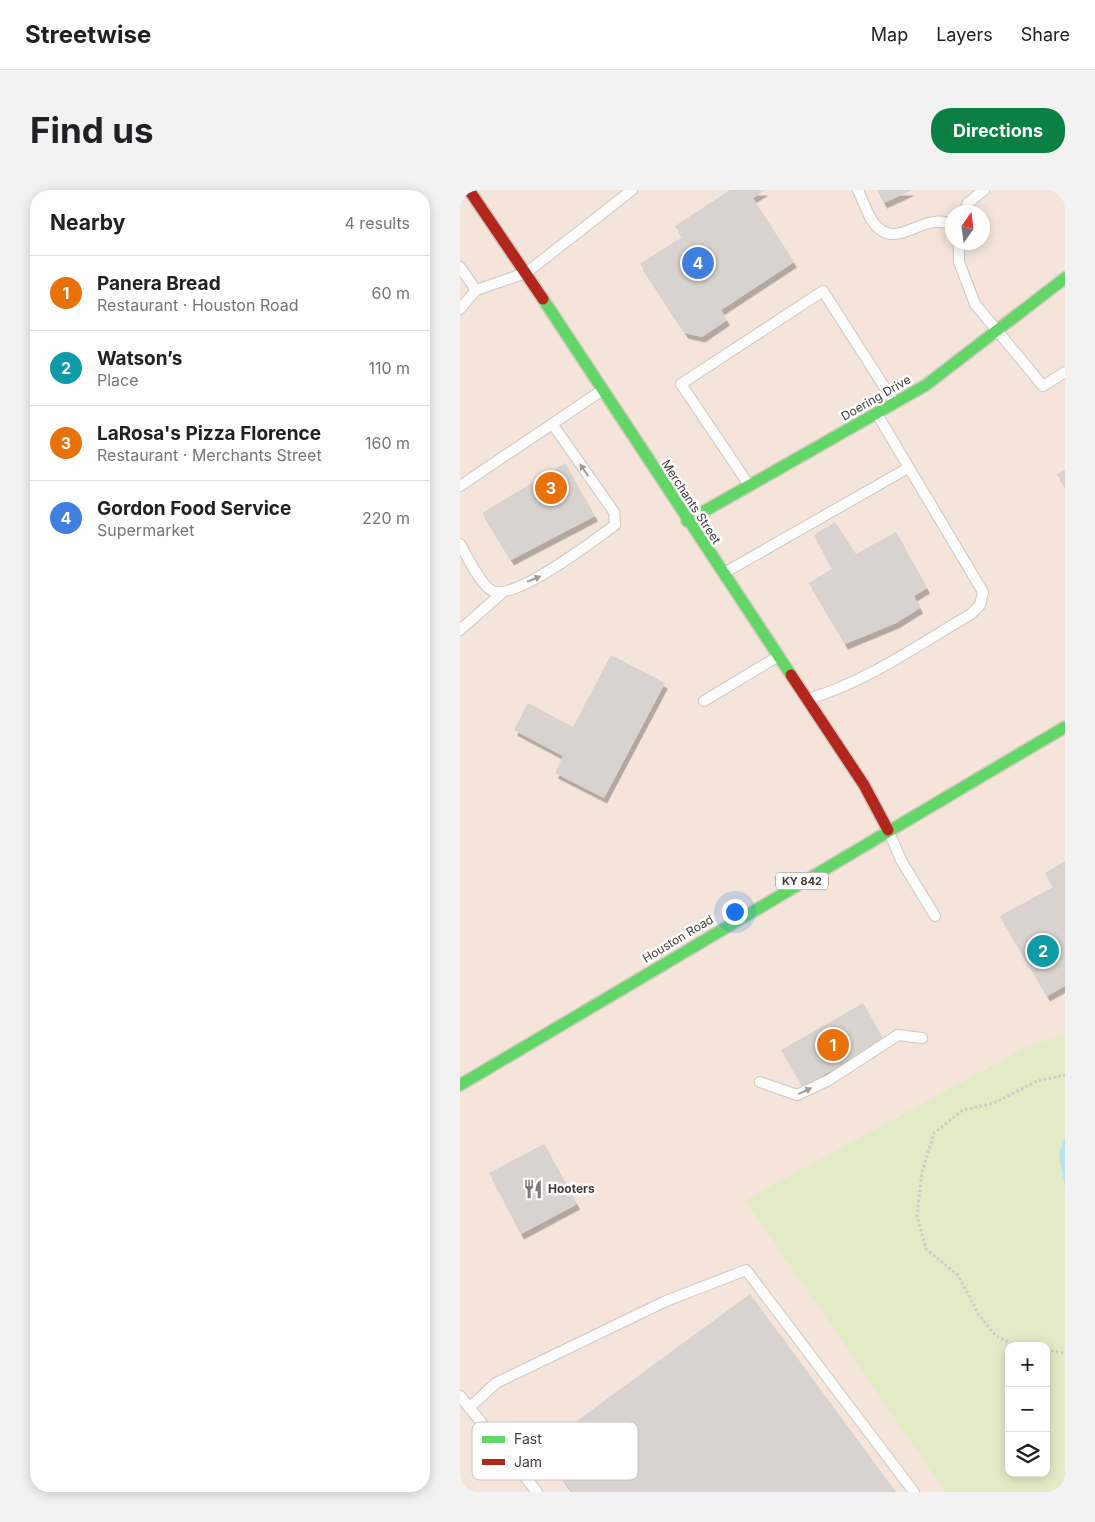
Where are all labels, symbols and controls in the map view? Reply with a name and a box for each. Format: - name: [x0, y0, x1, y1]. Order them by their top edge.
- text: Streetwise: [25, 20, 151, 49]
- text: Map: [871, 24, 908, 45]
- text: Layers: [936, 24, 993, 45]
- text: Share: [1021, 24, 1070, 45]
- button: Directions: [931, 108, 1065, 153]
- text: Find us: [30, 109, 154, 151]
- north arrow: [945, 205, 990, 250]
- text: Nearby: [50, 210, 125, 235]
- text: 4 results: [345, 213, 410, 233]
- pin: 4: [682, 244, 714, 282]
- text: Panera Bread: [97, 272, 221, 295]
- text: 1: [63, 283, 69, 303]
- text: 60 m: [371, 283, 410, 303]
- text: Restaurant · Houston Road: [97, 295, 299, 315]
- text: Watson’s: [97, 347, 182, 370]
- text: 2: [61, 358, 71, 378]
- text: 110 m: [368, 358, 410, 378]
- text: Place: [97, 370, 139, 390]
- street label: Doering Drive: [838, 372, 913, 424]
- text: LaRosa's Pizza Florence: [97, 422, 321, 445]
- text: 3: [61, 433, 71, 453]
- text: 160 m: [365, 433, 410, 453]
- text: Restaurant · Merchants Street: [97, 445, 322, 465]
- street label: Merchants Street: [659, 457, 724, 547]
- one-way arrow: [579, 463, 589, 477]
- pin: 3: [535, 469, 567, 507]
- text: Gordon Food Service: [97, 497, 291, 520]
- text: 4: [61, 508, 71, 528]
- text: 220 m: [362, 508, 410, 528]
- text: Supermarket: [97, 520, 194, 540]
- one-way arrow: [527, 575, 541, 583]
- road number: KY 842: [776, 872, 828, 889]
- your location: [722, 899, 748, 925]
- street label: Houston Road: [640, 912, 716, 966]
- pin: 2: [1027, 932, 1059, 970]
- pin: 1: [817, 1026, 849, 1064]
- one-way arrow: [798, 1086, 812, 1094]
- restaurant icon: Hooters: [522, 1178, 544, 1200]
- place label: Hooters: [548, 1181, 595, 1196]
- map controls: [1005, 1342, 1050, 1477]
- button: +: [1005, 1342, 1050, 1387]
- button: −: [1005, 1387, 1050, 1432]
- legend: [472, 1422, 638, 1480]
- text: Fast: [514, 1430, 542, 1447]
- button: layers: [1005, 1432, 1050, 1477]
- text: Jam: [514, 1453, 542, 1470]

